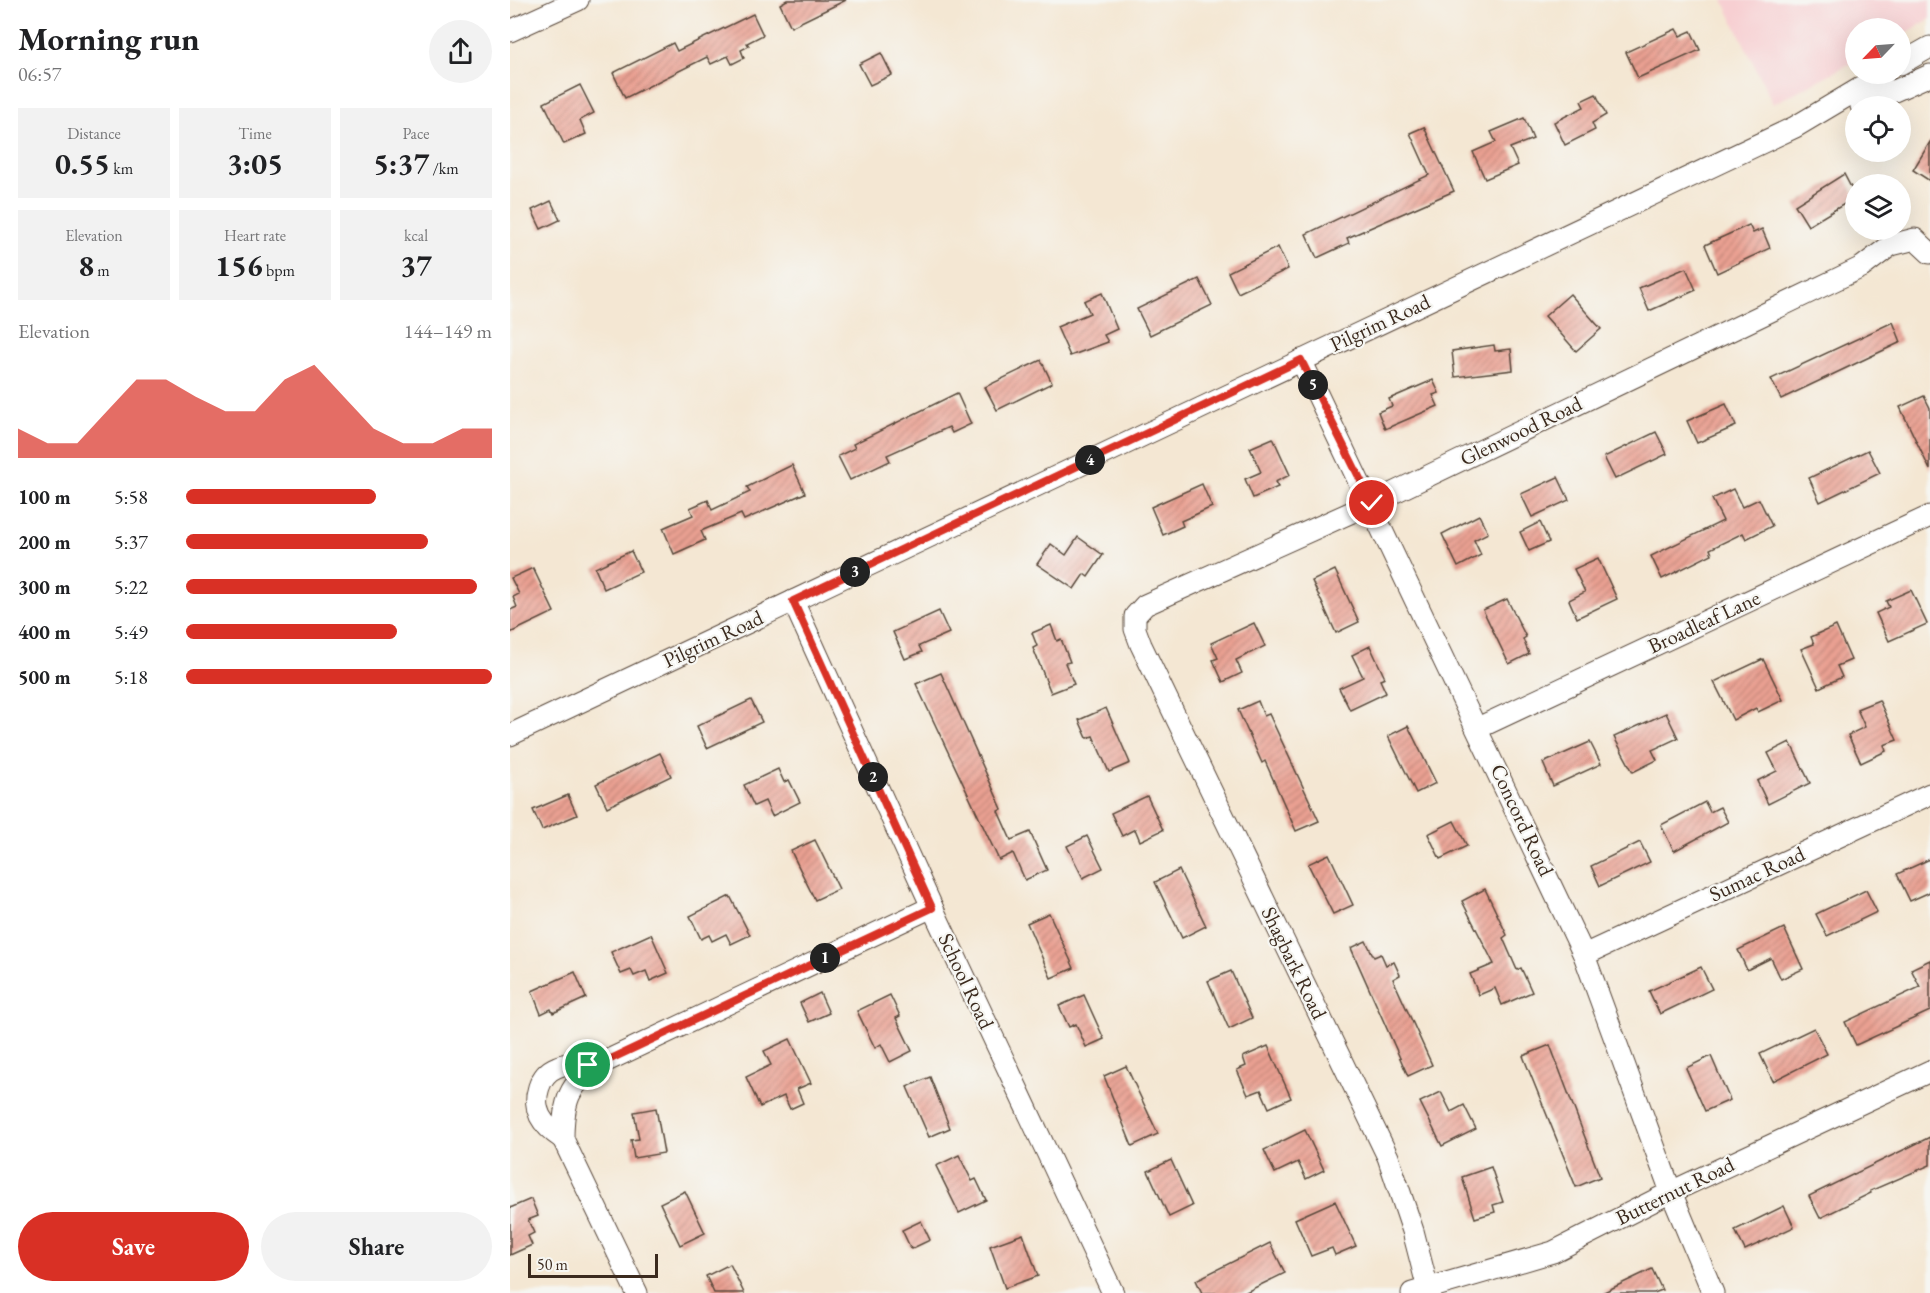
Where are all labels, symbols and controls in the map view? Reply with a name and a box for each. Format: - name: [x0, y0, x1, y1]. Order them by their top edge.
- text: Morning run: [18, 17, 200, 60]
- north arrow: [1845, 18, 1911, 84]
- map controls: [1845, 18, 1911, 240]
- button: share: [429, 20, 492, 83]
- text: 06:57: [18, 61, 61, 87]
- button: locate: [1845, 96, 1911, 162]
- text: Distance: [67, 123, 121, 144]
- text: Time: [238, 123, 272, 144]
- text: Pace: [403, 123, 429, 144]
- text: 0.55: [55, 144, 110, 183]
- text: 3:05: [227, 144, 283, 183]
- text: 5:37: [373, 144, 429, 183]
- text: km: [110, 158, 133, 179]
- text: /km: [429, 158, 459, 179]
- button: layers: [1845, 174, 1911, 240]
- text: Elevation: [65, 225, 123, 246]
- text: Heart rate: [224, 225, 286, 246]
- text: kcal: [404, 225, 428, 246]
- text: 8: [78, 246, 94, 285]
- text: 156: [215, 246, 263, 285]
- text: 37: [400, 246, 432, 285]
- text: m: [94, 260, 110, 281]
- text: bpm: [263, 260, 295, 281]
- street label: Pilgrim Road: [1325, 287, 1435, 358]
- text: Elevation: [18, 318, 90, 344]
- text: 144–149 m: [404, 318, 492, 344]
- pin: 5: [1298, 370, 1328, 400]
- text: 5: [1309, 374, 1317, 395]
- street label: Glenwood Road: [1455, 389, 1587, 472]
- pin: 4: [1075, 445, 1105, 475]
- text: 4: [1086, 449, 1094, 470]
- pin: [1346, 477, 1397, 528]
- text: 100 m: [18, 484, 71, 510]
- text: 5:58: [114, 484, 148, 510]
- icon: check: [1355, 486, 1388, 519]
- text: 200 m: [18, 529, 71, 555]
- text: 5:37: [114, 529, 148, 555]
- pin: 3: [840, 557, 870, 587]
- text: 3: [851, 561, 859, 582]
- text: 300 m: [18, 574, 71, 600]
- text: 5:22: [114, 574, 148, 600]
- street label: Broadleaf Lane: [1643, 584, 1764, 659]
- street label: Pilgrim Road: [658, 603, 768, 674]
- text: 400 m: [18, 619, 71, 645]
- text: 5:49: [114, 619, 148, 645]
- text: 500 m: [18, 664, 71, 690]
- text: 5:18: [114, 664, 148, 690]
- street label: Concord Road: [1485, 759, 1560, 881]
- pin: 2: [858, 762, 888, 792]
- text: 2: [869, 766, 877, 787]
- street label: Sumac Road: [1705, 840, 1809, 907]
- street label: Shagbark Road: [1256, 902, 1333, 1024]
- street label: School Road: [932, 929, 1001, 1033]
- pin: 1: [810, 943, 840, 973]
- text: 1: [821, 947, 829, 968]
- pin: [562, 1039, 613, 1090]
- icon: arrive: [571, 1048, 604, 1081]
- street label: Butternut Road: [1611, 1150, 1739, 1231]
- button: Save: [18, 1212, 249, 1281]
- button: Share: [261, 1212, 492, 1281]
- scale bar: [528, 1251, 658, 1278]
- text: 50 m: [537, 1254, 568, 1275]

